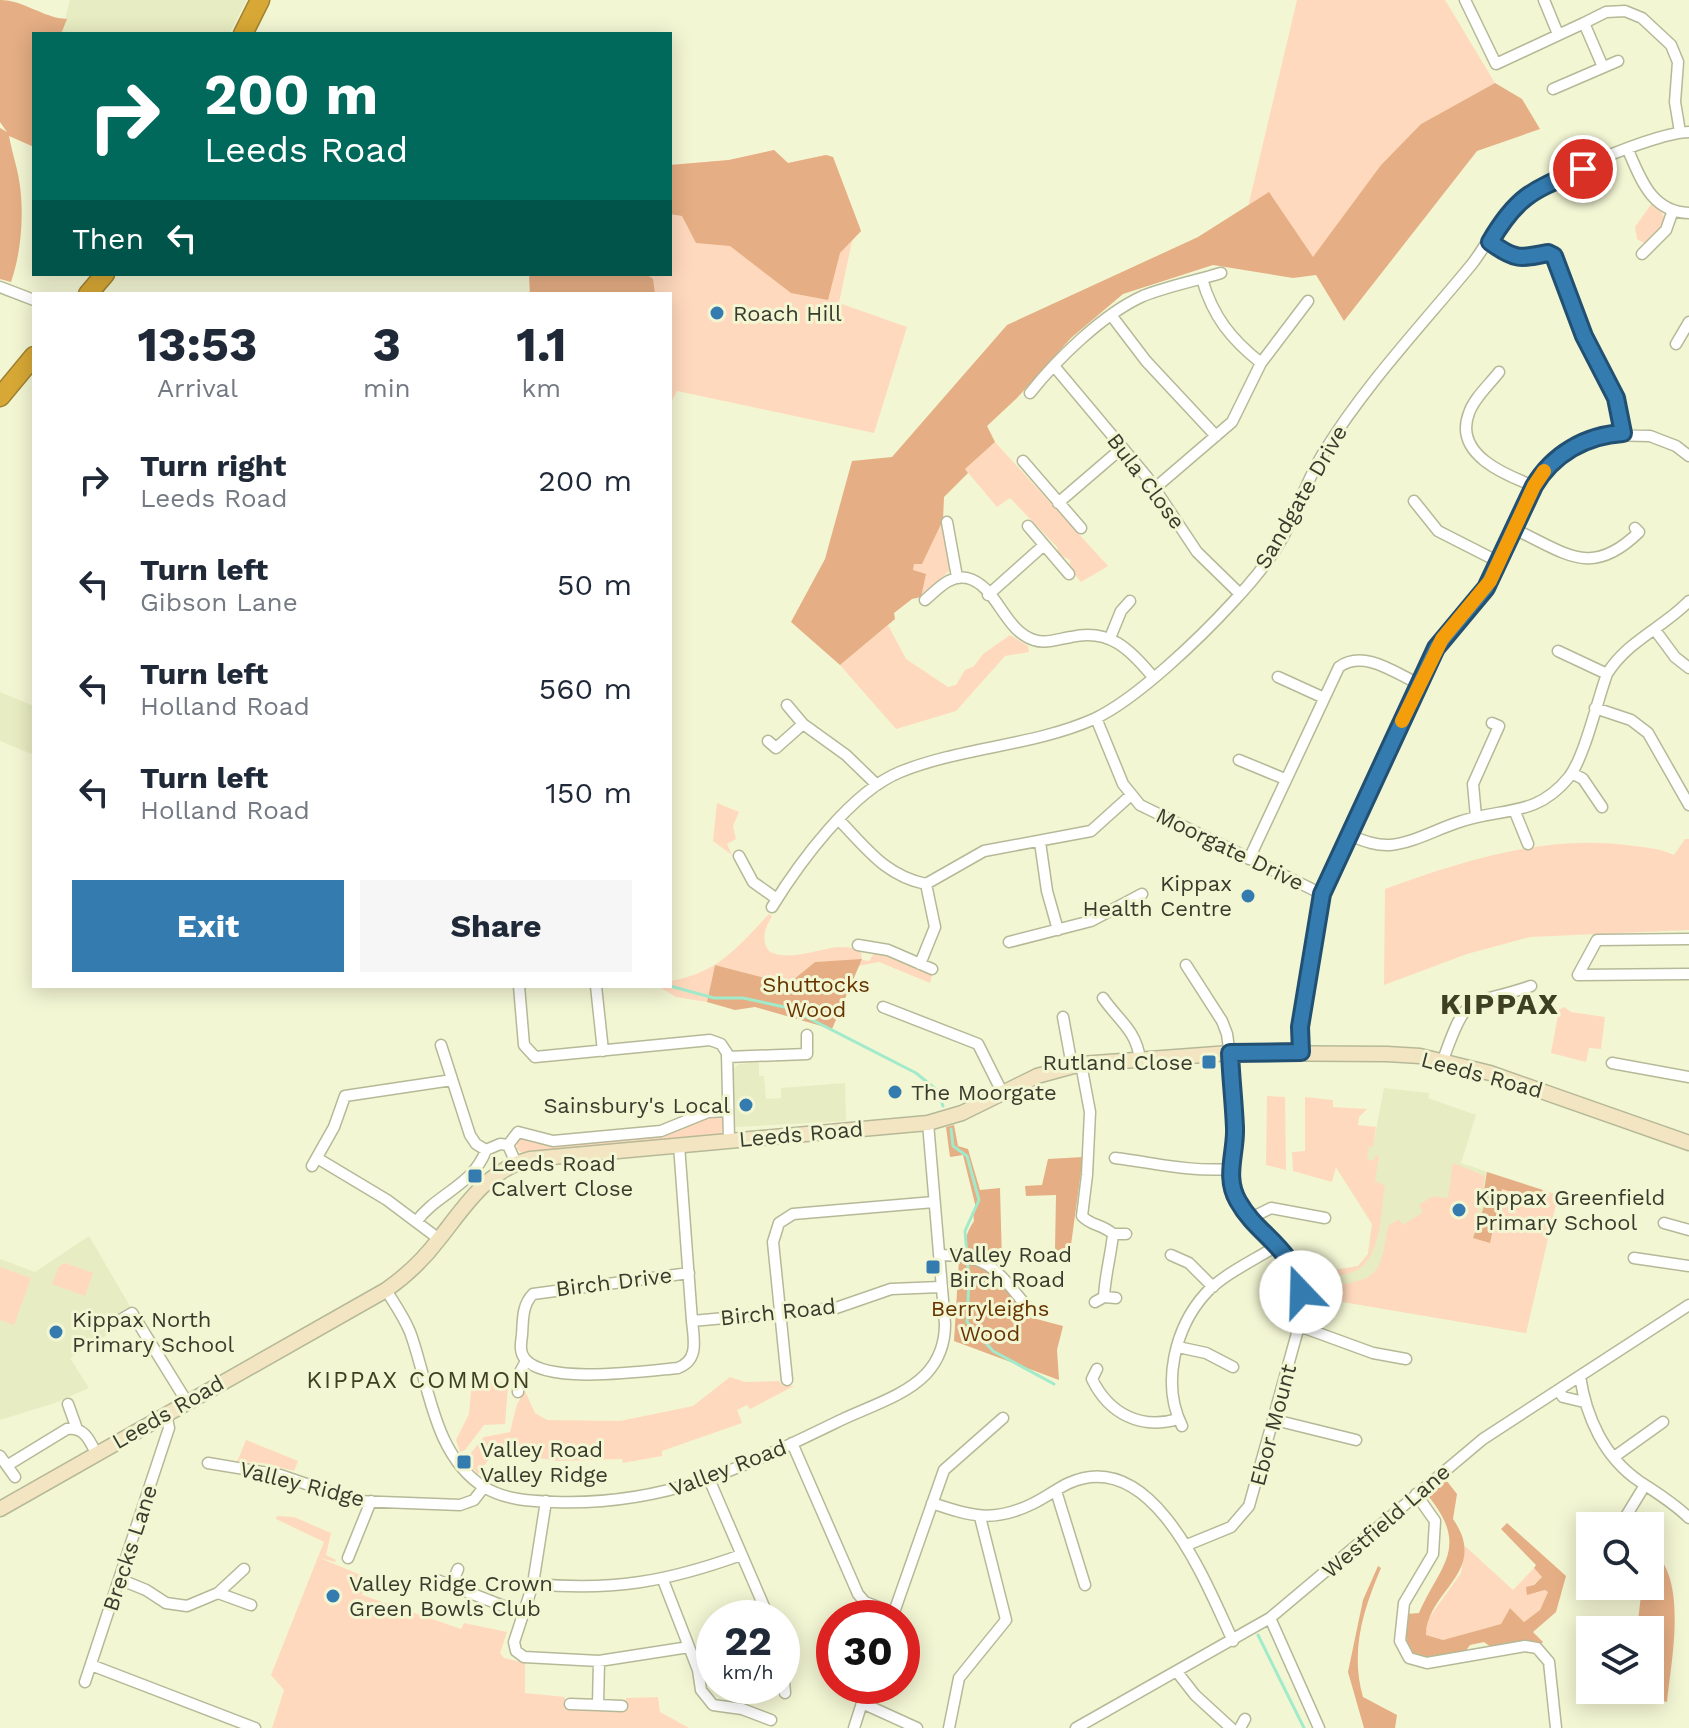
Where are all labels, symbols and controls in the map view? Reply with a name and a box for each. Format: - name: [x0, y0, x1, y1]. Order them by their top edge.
- text: 200 m: [204, 62, 378, 128]
- icon: right: [72, 64, 176, 168]
- text: Leeds Road: [204, 129, 408, 171]
- pin: [1549, 135, 1617, 203]
- icon: arrive: [1561, 147, 1605, 191]
- icon: left: [160, 216, 204, 260]
- text: Then: [72, 221, 144, 256]
- place label: Roach Hill: [733, 301, 842, 326]
- marker: Roach Hill: [708, 304, 726, 322]
- text: 13:53: [137, 316, 258, 373]
- text: 3: [373, 316, 401, 373]
- text: 1.1: [516, 316, 567, 373]
- text: Arrival: [157, 373, 238, 403]
- text: min: [363, 373, 411, 403]
- text: km: [522, 373, 561, 403]
- street label: Sandgate Drive: [1250, 421, 1352, 573]
- street label: Bula Close: [1102, 428, 1190, 534]
- text: Turn right: [140, 448, 286, 483]
- icon: right: [72, 458, 116, 502]
- text: 200 m: [538, 463, 632, 498]
- text: Leeds Road: [140, 483, 288, 513]
- text: Turn left: [140, 552, 268, 587]
- icon: left: [72, 562, 116, 606]
- text: 50 m: [557, 567, 632, 602]
- text: Gibson Lane: [140, 587, 298, 617]
- text: Turn left: [140, 656, 268, 691]
- icon: left: [72, 666, 116, 710]
- text: 560 m: [539, 671, 632, 706]
- text: Holland Road: [140, 691, 310, 721]
- text: Turn left: [140, 760, 268, 795]
- icon: left: [72, 770, 116, 814]
- text: 150 m: [545, 775, 632, 810]
- text: Holland Road: [140, 795, 310, 825]
- street label: Moorgate Drive: [1152, 802, 1308, 896]
- place label: Kippax Health Centre: [1082, 871, 1232, 921]
- button: Exit: [72, 880, 344, 972]
- button: Share: [360, 880, 632, 972]
- marker: Kippax Health Centre: [1239, 887, 1257, 905]
- park label: Shuttocks Wood: [762, 972, 870, 1022]
- district label: KIPPAX: [1440, 986, 1560, 1021]
- street label: Leeds Road: [1418, 1047, 1546, 1103]
- place label: Rutland Close: [1042, 1050, 1193, 1075]
- marker: Rutland Close: [1200, 1053, 1218, 1071]
- place label: The Moorgate: [911, 1080, 1057, 1105]
- marker: The Moorgate: [886, 1083, 904, 1101]
- place label: Sainsbury's Local: [543, 1093, 730, 1118]
- marker: Sainsbury's Local: [737, 1096, 755, 1114]
- street label: Leeds Road: [738, 1116, 864, 1152]
- place label: Leeds Road Calvert Close: [491, 1151, 633, 1201]
- marker: Leeds Road Calvert Close: [466, 1167, 484, 1185]
- place label: Kippax Greenfield Primary School: [1475, 1185, 1665, 1235]
- marker: Kippax Greenfield Primary School: [1450, 1201, 1468, 1219]
- place label: Valley Road Birch Road: [949, 1242, 1072, 1292]
- position arrow: [1259, 1250, 1343, 1334]
- marker: Valley Road Birch Road: [924, 1258, 942, 1276]
- street label: Birch Drive: [554, 1262, 674, 1302]
- street label: Birch Road: [719, 1294, 837, 1330]
- park label: Berryleighs Wood: [931, 1296, 1049, 1346]
- place label: Kippax North Primary School: [72, 1307, 234, 1357]
- marker: Kippax North Primary School: [47, 1323, 65, 1341]
- street label: Ebor Mount: [1245, 1361, 1301, 1489]
- district label: KIPPAX COMMON: [306, 1366, 532, 1394]
- street label: Leeds Road: [108, 1370, 228, 1454]
- street label: Valley Road: [666, 1434, 790, 1502]
- place label: Valley Road Valley Ridge: [480, 1437, 608, 1487]
- marker: Valley Road Valley Ridge: [455, 1453, 473, 1471]
- street label: Valley Ridge: [237, 1456, 367, 1512]
- street label: Westfield Lane: [1317, 1459, 1455, 1583]
- street label: Brecks Lane: [98, 1482, 162, 1614]
- map controls: [1576, 1512, 1664, 1704]
- button: search: [1576, 1512, 1664, 1600]
- place label: Valley Ridge Crown Green Bowls Club: [349, 1571, 553, 1621]
- marker: Valley Ridge Crown Green Bowls Club: [324, 1587, 342, 1605]
- speed limit sign: 30: [816, 1600, 920, 1704]
- button: layers: [1576, 1616, 1664, 1704]
- text: 22: [724, 1618, 772, 1665]
- text: km/h: [722, 1660, 774, 1684]

